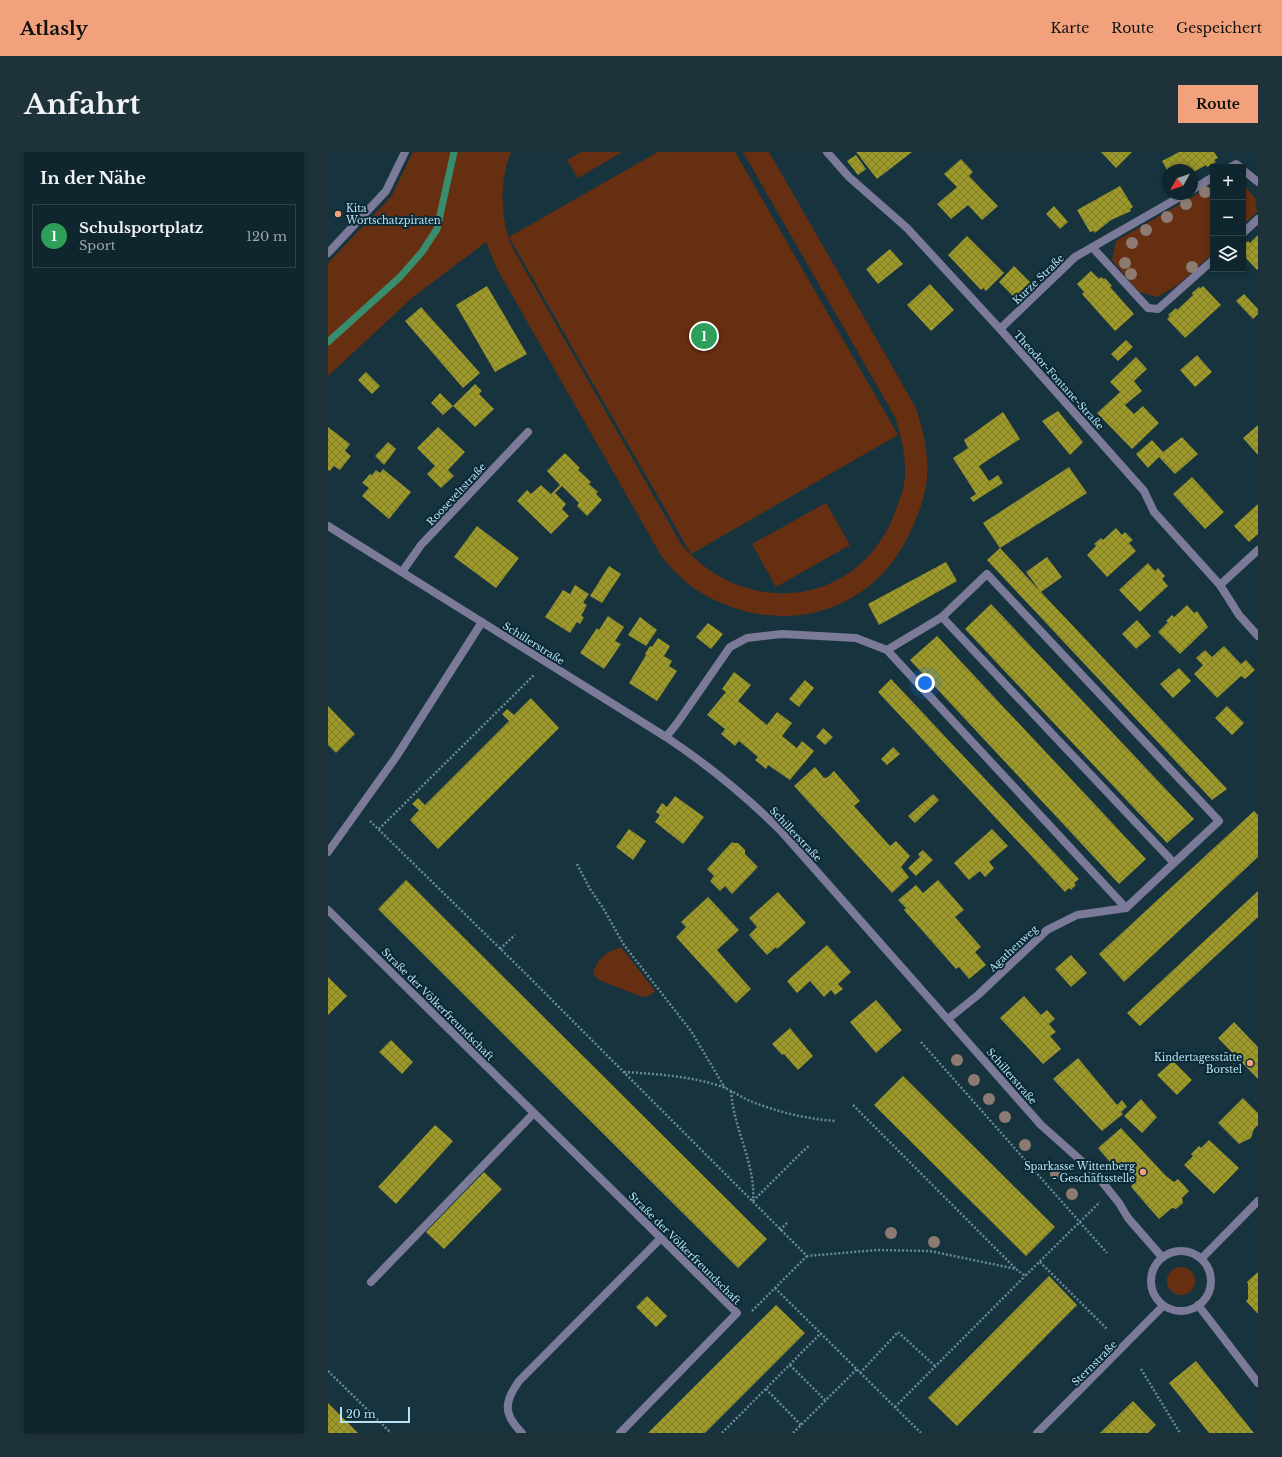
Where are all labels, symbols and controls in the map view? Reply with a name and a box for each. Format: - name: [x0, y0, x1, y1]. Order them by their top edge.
- text: Atlasly: [20, 17, 88, 40]
- text: Karte: [1051, 19, 1089, 37]
- text: Route: [1111, 19, 1154, 37]
- text: Gespeichert: [1176, 19, 1262, 37]
- button: Route: [1178, 85, 1258, 123]
- text: Anfahrt: [24, 87, 140, 122]
- north arrow: [1162, 164, 1198, 200]
- map controls: [1210, 164, 1246, 272]
- button: +: [1210, 164, 1246, 200]
- text: In der Nähe: [40, 168, 146, 189]
- button: −: [1210, 200, 1246, 236]
- place label: Kita Wortschatzpiraten: [345, 202, 441, 227]
- marker: Kita Wortschatzpiraten: [333, 209, 343, 219]
- text: Schulsportplatz: [79, 218, 203, 237]
- text: 1: [51, 228, 57, 245]
- text: 120 m: [246, 228, 287, 245]
- button: layers: [1210, 236, 1246, 272]
- text: Sport: [79, 237, 116, 254]
- street label: Kurze Straße: [1010, 251, 1067, 307]
- pin: 1: [691, 321, 717, 351]
- street label: Theodor-Fontane-Straße: [1011, 328, 1107, 433]
- street label: Rooseveltstraße: [424, 460, 489, 528]
- street label: Schillerstraße: [500, 619, 567, 668]
- your location: [915, 673, 935, 693]
- street label: Schillerstraße: [767, 804, 825, 865]
- street label: Agathenweg: [985, 922, 1041, 975]
- street label: Straße der Völkerfreundschaft: [379, 945, 497, 1063]
- street label: Schillerstraße: [984, 1046, 1040, 1107]
- place label: Kindertagesstätte Borstel: [1154, 1051, 1242, 1076]
- marker: Kindertagesstätte Borstel: [1245, 1058, 1255, 1068]
- place label: Sparkasse Wittenberg - Geschäftsstelle: [1024, 1160, 1136, 1185]
- marker: Sparkasse Wittenberg - Geschäftsstelle: [1138, 1167, 1148, 1177]
- street label: Straße der Völkerfreundschaft: [626, 1189, 744, 1307]
- street label: Sternstraße: [1069, 1338, 1120, 1389]
- scale bar: [340, 1405, 410, 1424]
- text: 20 m: [346, 1407, 376, 1421]

